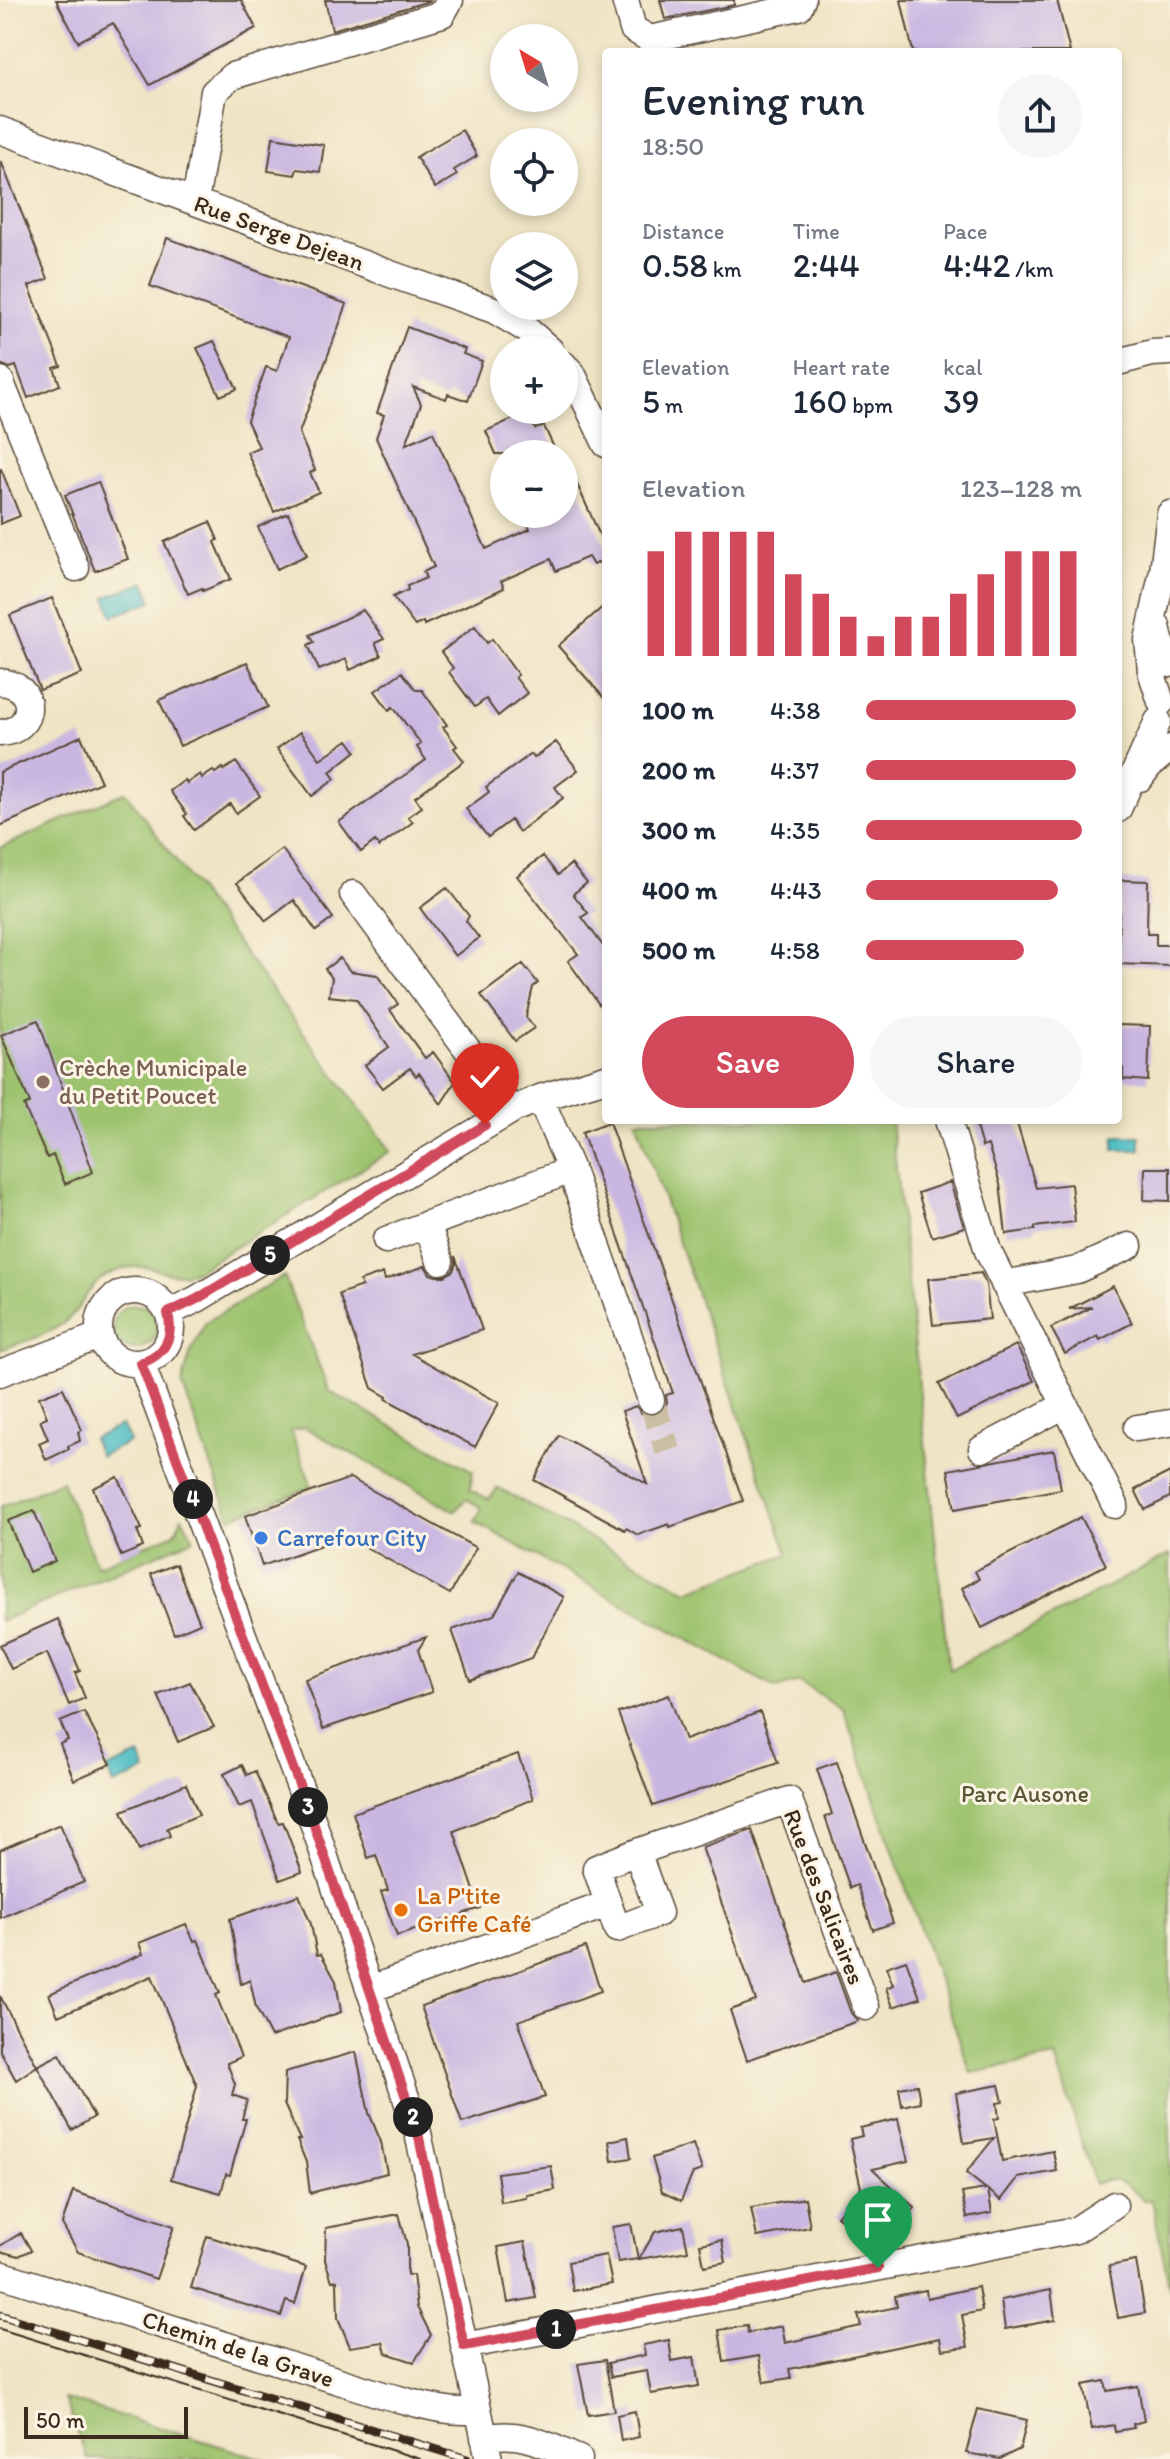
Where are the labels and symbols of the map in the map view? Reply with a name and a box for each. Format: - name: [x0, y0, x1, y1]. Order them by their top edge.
- north arrow: [490, 24, 578, 112]
- street label: Rue Serge Dejean: [190, 188, 369, 277]
- pin: [451, 1043, 519, 1125]
- place label: Crèche Municipale du Petit Poucet: [59, 1053, 247, 1110]
- marker: Crèche Municipale du Petit Poucet: [34, 1073, 52, 1091]
- pin: 5: [250, 1235, 290, 1275]
- pin: 4: [173, 1479, 213, 1519]
- place label: Carrefour City: [277, 1523, 427, 1552]
- marker: Carrefour City: [252, 1529, 270, 1547]
- park label: Parc Ausone: [961, 1779, 1089, 1808]
- pin: 3: [288, 1787, 328, 1827]
- street label: Rue des Salicaires: [778, 1805, 871, 1989]
- place label: La P'tite Griffe Café: [417, 1881, 531, 1938]
- marker: La P'tite Griffe Café: [392, 1901, 410, 1919]
- pin: 2: [393, 2097, 433, 2137]
- pin: [844, 2186, 912, 2268]
- street label: Chemin de la Grave: [139, 2304, 338, 2393]
- pin: 1: [536, 2309, 576, 2349]
- scale bar: [24, 2403, 188, 2439]

